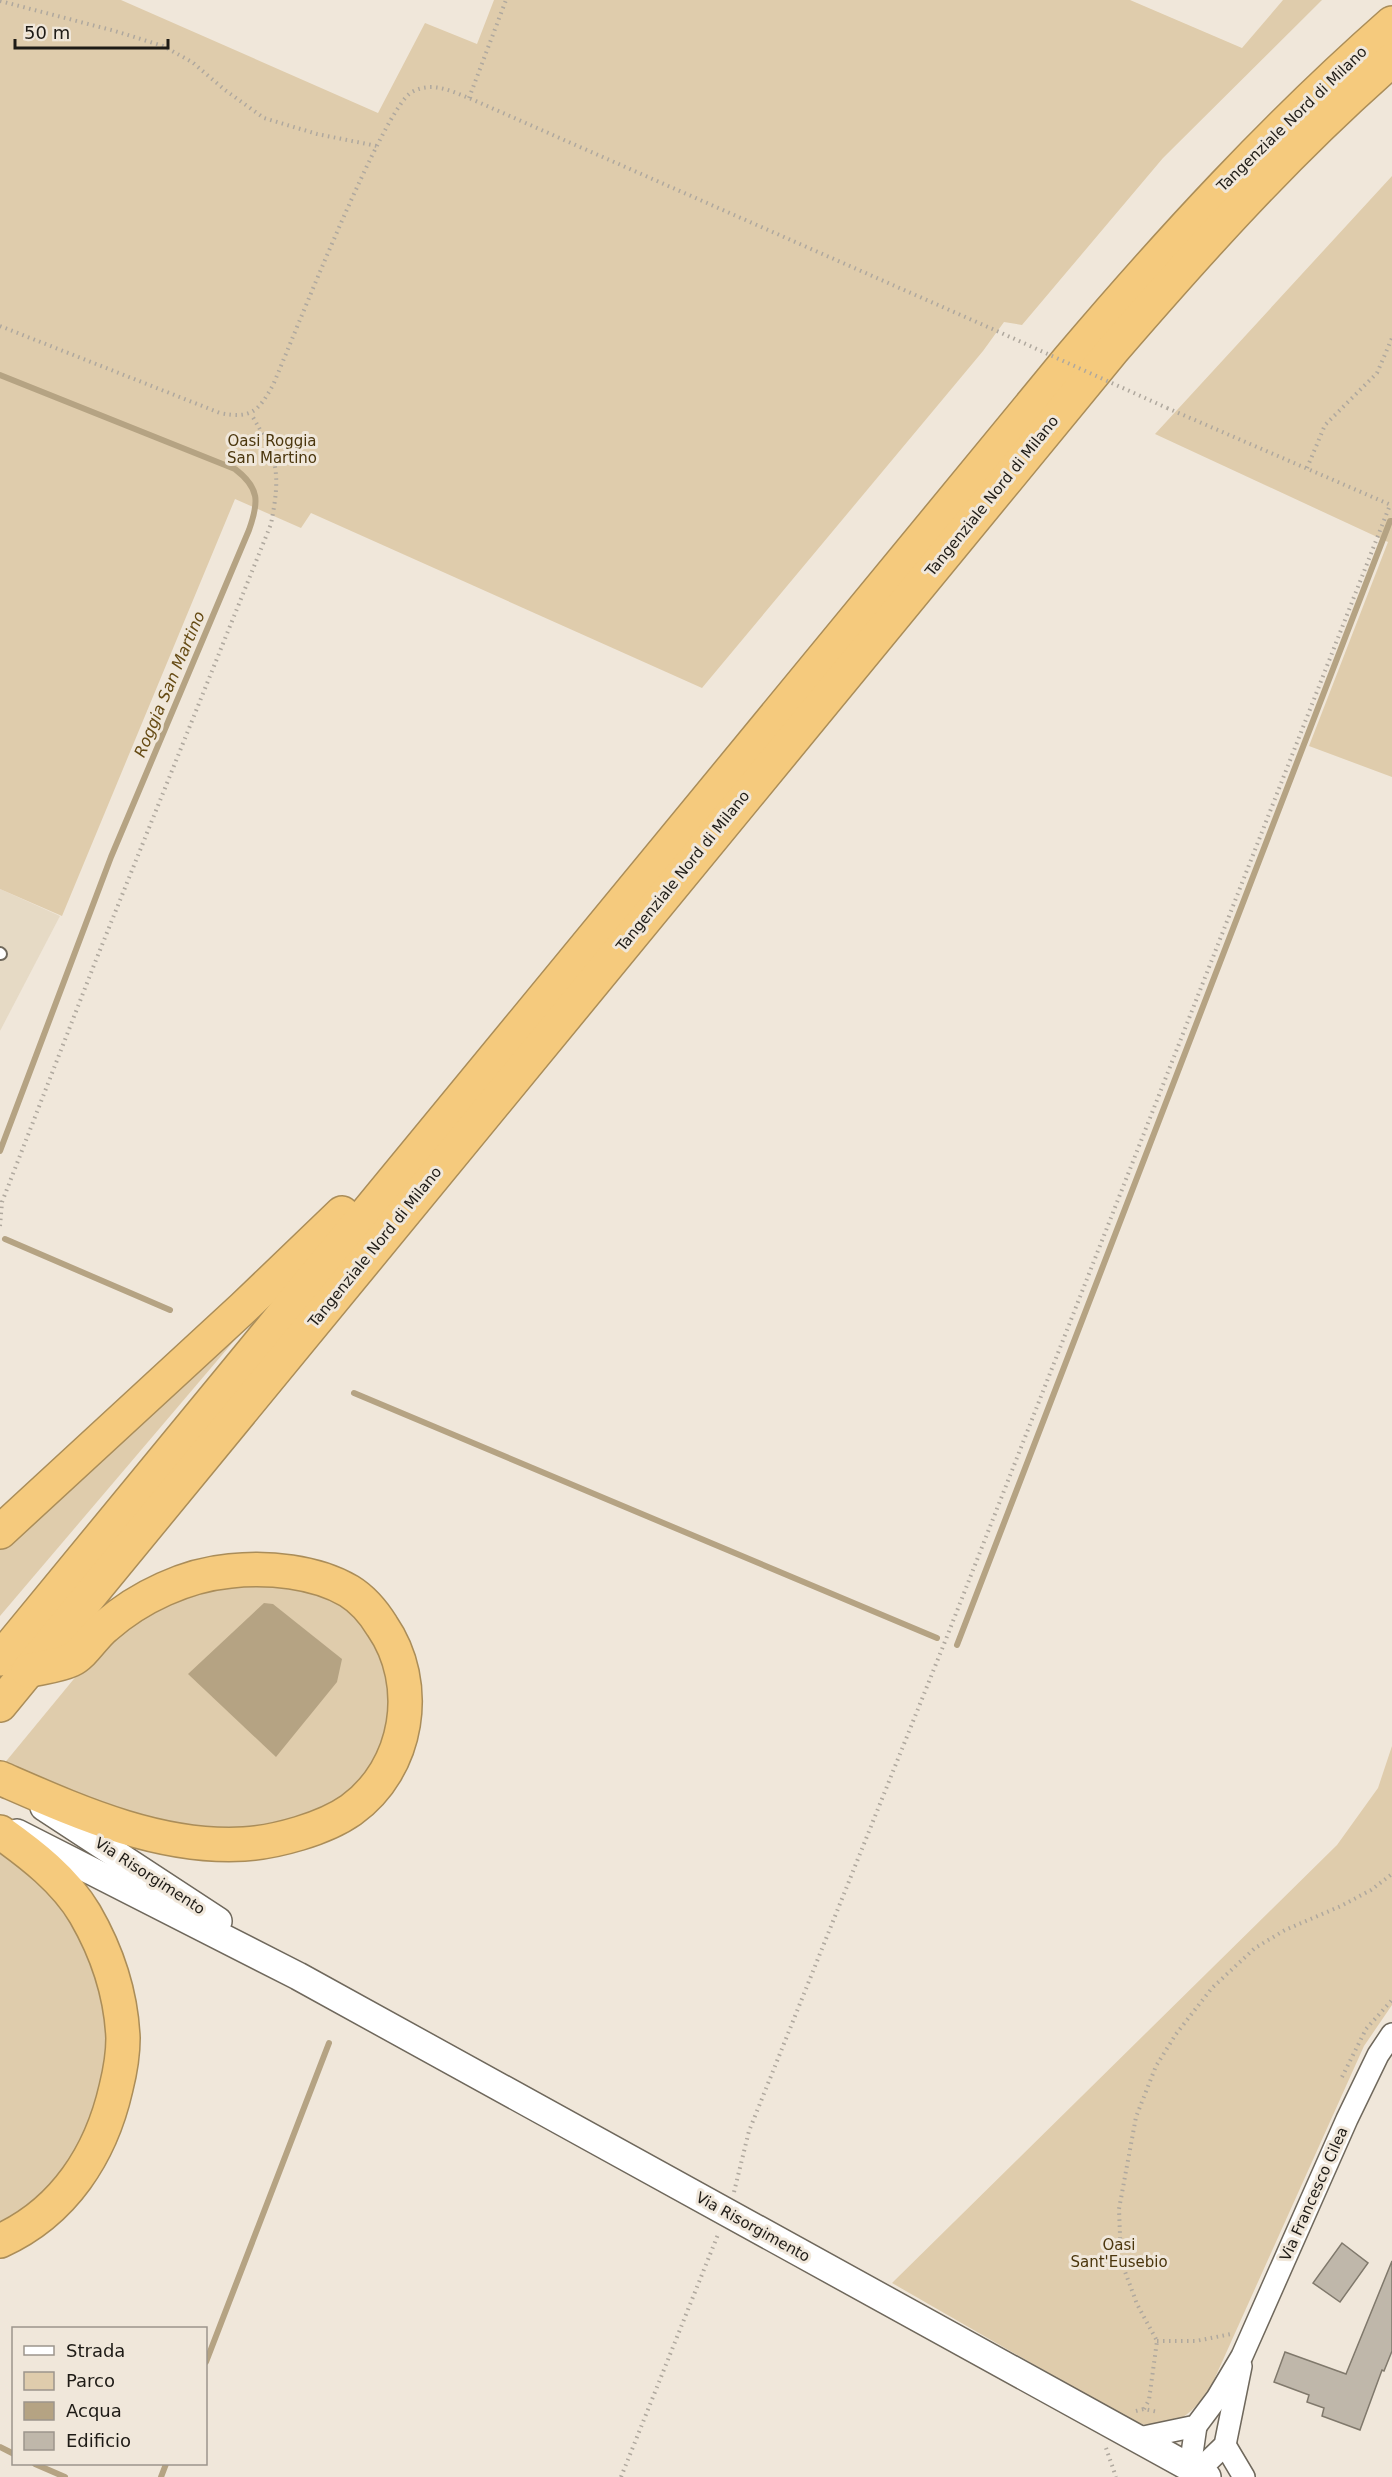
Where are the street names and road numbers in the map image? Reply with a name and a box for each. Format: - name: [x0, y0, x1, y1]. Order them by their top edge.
- street label: Tangenziale Nord di Milano: [1213, 43, 1371, 196]
- street label: Tangenziale Nord di Milano: [921, 412, 1062, 581]
- street label: Tangenziale Nord di Milano: [612, 787, 753, 956]
- street label: Tangenziale Nord di Milano: [304, 1163, 445, 1332]
- street label: Via Risorgimento: [92, 1834, 208, 1918]
- street label: Via Francesco Cilea: [1276, 2124, 1352, 2264]
- street label: Via Risorgimento: [693, 2188, 813, 2266]

